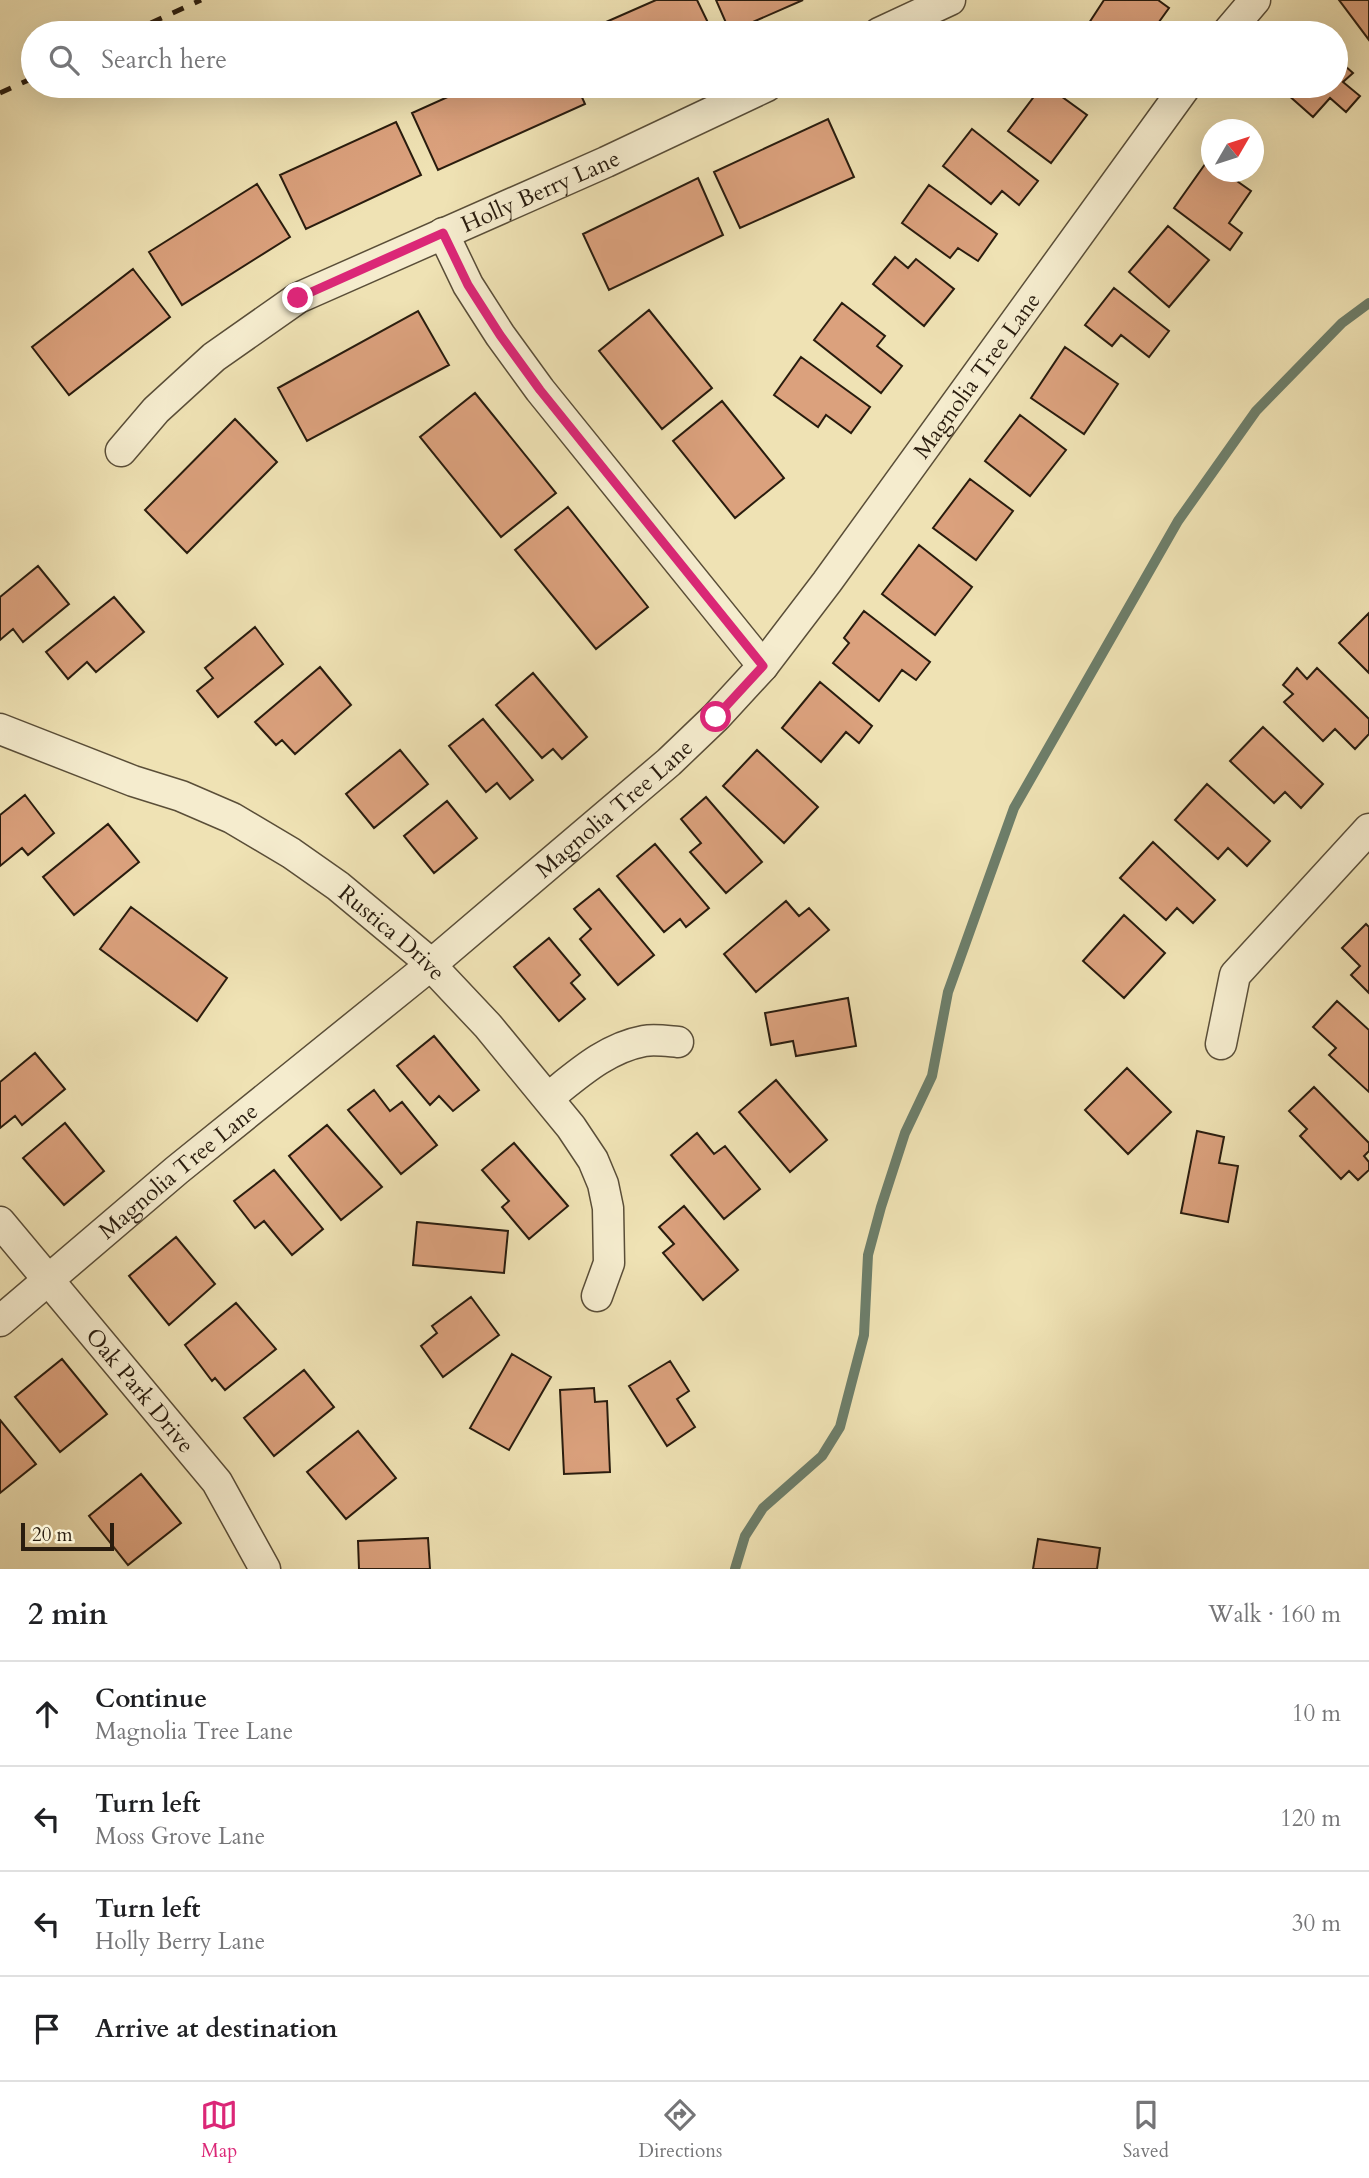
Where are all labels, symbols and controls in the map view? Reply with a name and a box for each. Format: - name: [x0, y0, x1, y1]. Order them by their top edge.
- search box: [21, 21, 1348, 98]
- icon: search: [45, 41, 83, 79]
- text: Search here: [101, 42, 227, 77]
- north arrow: [1201, 119, 1264, 182]
- street label: Holly Berry Lane: [456, 143, 625, 240]
- route end: [282, 282, 313, 313]
- street label: Magnolia Tree Lane: [906, 286, 1048, 465]
- route start: [700, 701, 731, 732]
- street label: Magnolia Tree Lane: [529, 732, 700, 885]
- street label: Rustica Drive: [332, 878, 452, 987]
- street label: Magnolia Tree Lane: [92, 1096, 264, 1246]
- street label: Oak Park Drive: [79, 1321, 201, 1460]
- scale bar: [21, 1520, 114, 1552]
- text: 20 m: [32, 1522, 73, 1548]
- text: 2 min: [28, 1594, 108, 1635]
- text: Walk · 160 m: [1208, 1599, 1341, 1630]
- text: Continue: [95, 1681, 207, 1716]
- icon: ahead: [28, 1695, 66, 1733]
- text: 10 m: [1292, 1698, 1341, 1729]
- text: Magnolia Tree Lane: [95, 1716, 293, 1747]
- text: Turn left: [95, 1786, 200, 1821]
- icon: left: [28, 1800, 66, 1838]
- text: 120 m: [1280, 1803, 1341, 1834]
- text: Moss Grove Lane: [95, 1821, 265, 1852]
- text: Turn left: [95, 1891, 200, 1926]
- icon: left: [28, 1905, 66, 1943]
- text: 30 m: [1292, 1908, 1341, 1939]
- text: Holly Berry Lane: [95, 1926, 265, 1957]
- icon: arrive: [28, 2010, 66, 2048]
- text: Arrive at destination: [95, 2011, 338, 2046]
- tab: Map: [200, 2096, 238, 2164]
- tab: Directions: [639, 2096, 722, 2164]
- tab: Saved: [1123, 2096, 1169, 2164]

